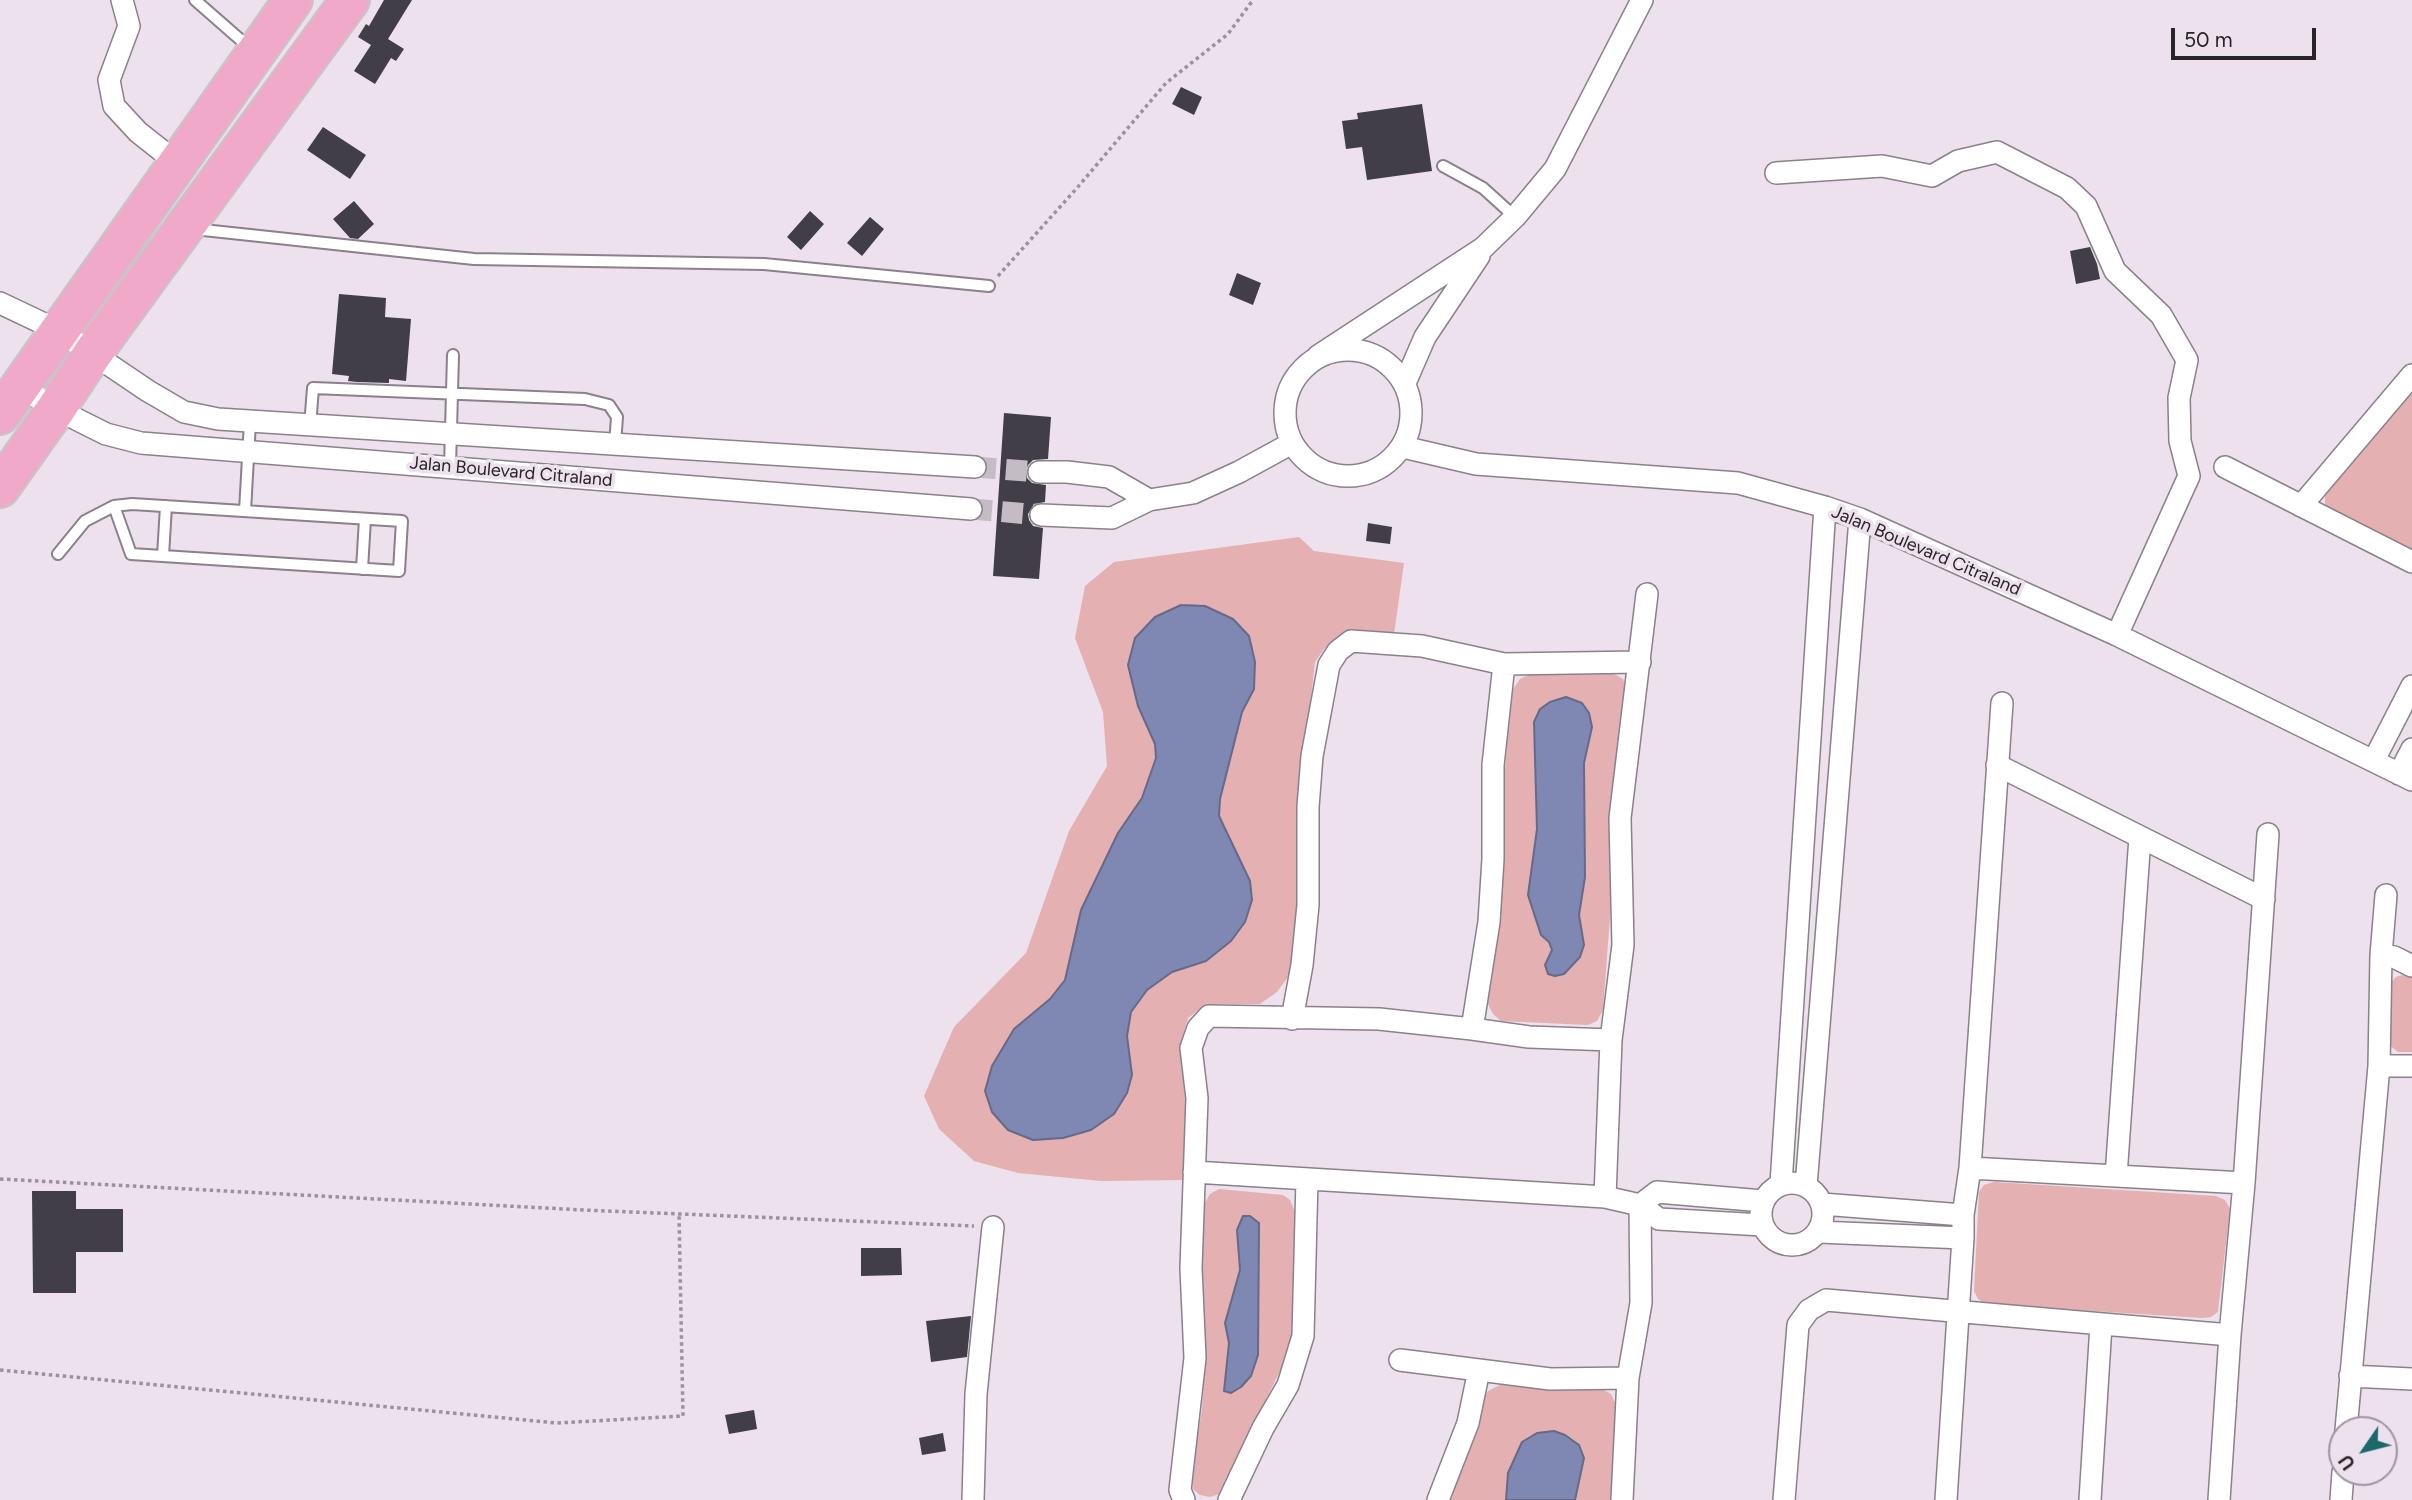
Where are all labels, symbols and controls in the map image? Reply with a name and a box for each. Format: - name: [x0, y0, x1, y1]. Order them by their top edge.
- scale bar: [2174, 14, 2319, 58]
- text: 50 m: [2184, 27, 2233, 52]
- street label: Jalan Boulevard Citraland: [409, 452, 613, 492]
- street label: Jalan Boulevard Citraland: [1828, 501, 2024, 601]
- north arrow: [2328, 1416, 2398, 1486]
- text: U: [2334, 1450, 2360, 1474]

